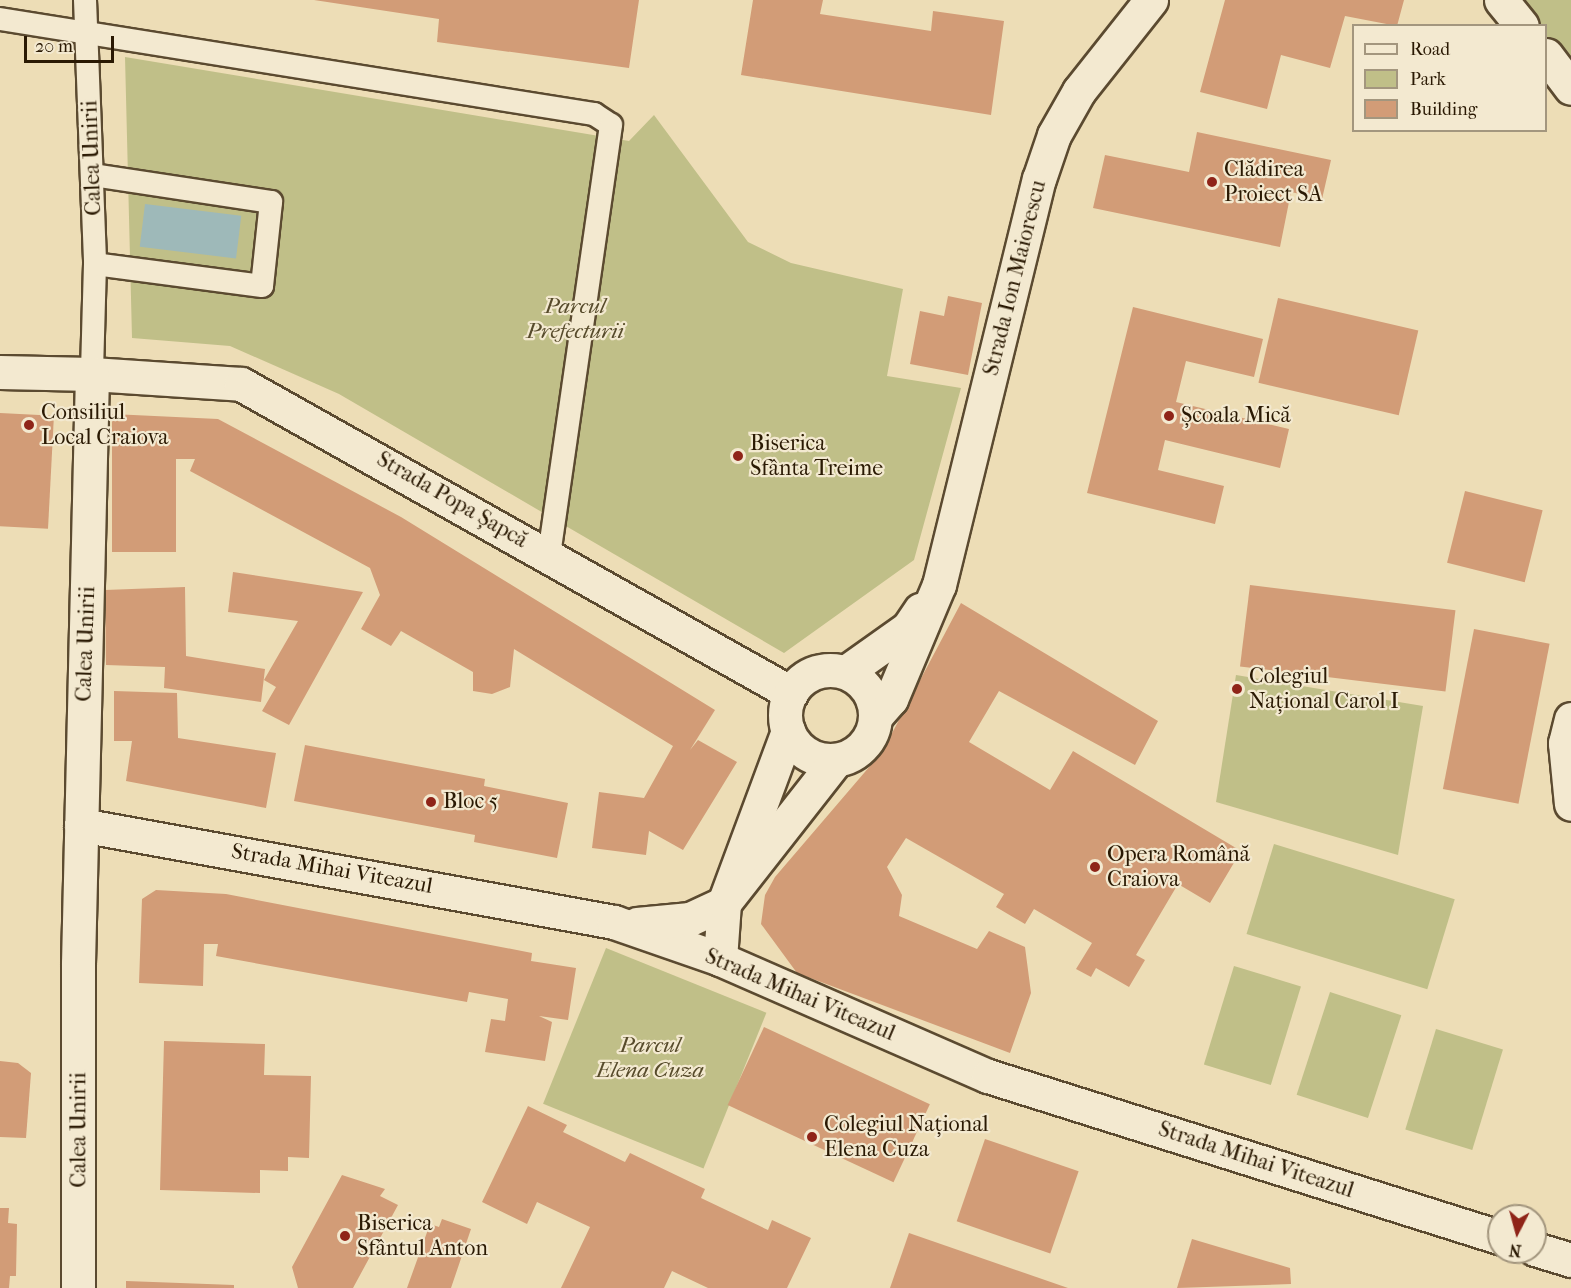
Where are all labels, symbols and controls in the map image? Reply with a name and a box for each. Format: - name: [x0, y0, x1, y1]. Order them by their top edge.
- scale bar: [27, 24, 117, 62]
- legend: [1352, 24, 1547, 132]
- text: 20 m: [35, 36, 73, 57]
- text: Road: [1410, 39, 1450, 60]
- text: Park: [1410, 69, 1446, 90]
- text: Building: [1410, 99, 1477, 120]
- street label: Calea Unirii: [77, 100, 107, 216]
- place label: Clădirea Proiect SA: [1224, 156, 1323, 208]
- marker: Clădirea Proiect SA: [1205, 175, 1219, 189]
- street label: Strada Ion Maiorescu: [978, 178, 1052, 378]
- park label: Parcul Prefecturii: [526, 293, 624, 344]
- place label: Consiliul Local Craiova: [41, 399, 169, 451]
- place label: Școala Mică: [1181, 403, 1291, 429]
- marker: Școala Mică: [1162, 409, 1176, 423]
- marker: Consiliul Local Craiova: [22, 418, 36, 432]
- place label: Biserica Sfânta Treime: [750, 430, 883, 482]
- street label: Strada Popa Șapcă: [372, 446, 532, 554]
- marker: Biserica Sfânta Treime: [731, 449, 745, 463]
- street label: Calea Unirii: [71, 586, 101, 702]
- place label: Colegiul Național Carol I: [1249, 663, 1399, 714]
- marker: Colegiul Național Carol I: [1230, 682, 1244, 696]
- place label: Bloc 5: [443, 789, 498, 815]
- marker: Bloc 5: [424, 795, 438, 809]
- street label: Strada Mihai Viteazul: [229, 838, 435, 900]
- place label: Opera Română Craiova: [1107, 841, 1250, 892]
- marker: Opera Română Craiova: [1088, 860, 1102, 874]
- street label: Strada Mihai Viteazul: [701, 943, 899, 1047]
- park label: Parcul Elena Cuza: [596, 1032, 704, 1084]
- street label: Calea Unirii: [66, 1072, 92, 1188]
- place label: Colegiul Național Elena Cuza: [824, 1111, 989, 1162]
- street label: Strada Mihai Viteazul: [1155, 1116, 1357, 1204]
- marker: Colegiul Național Elena Cuza: [805, 1130, 819, 1144]
- north arrow: [1487, 1204, 1547, 1264]
- place label: Biserica Sfântul Anton: [357, 1210, 488, 1262]
- marker: Biserica Sfântul Anton: [338, 1229, 352, 1243]
- text: N: [1508, 1240, 1522, 1260]

